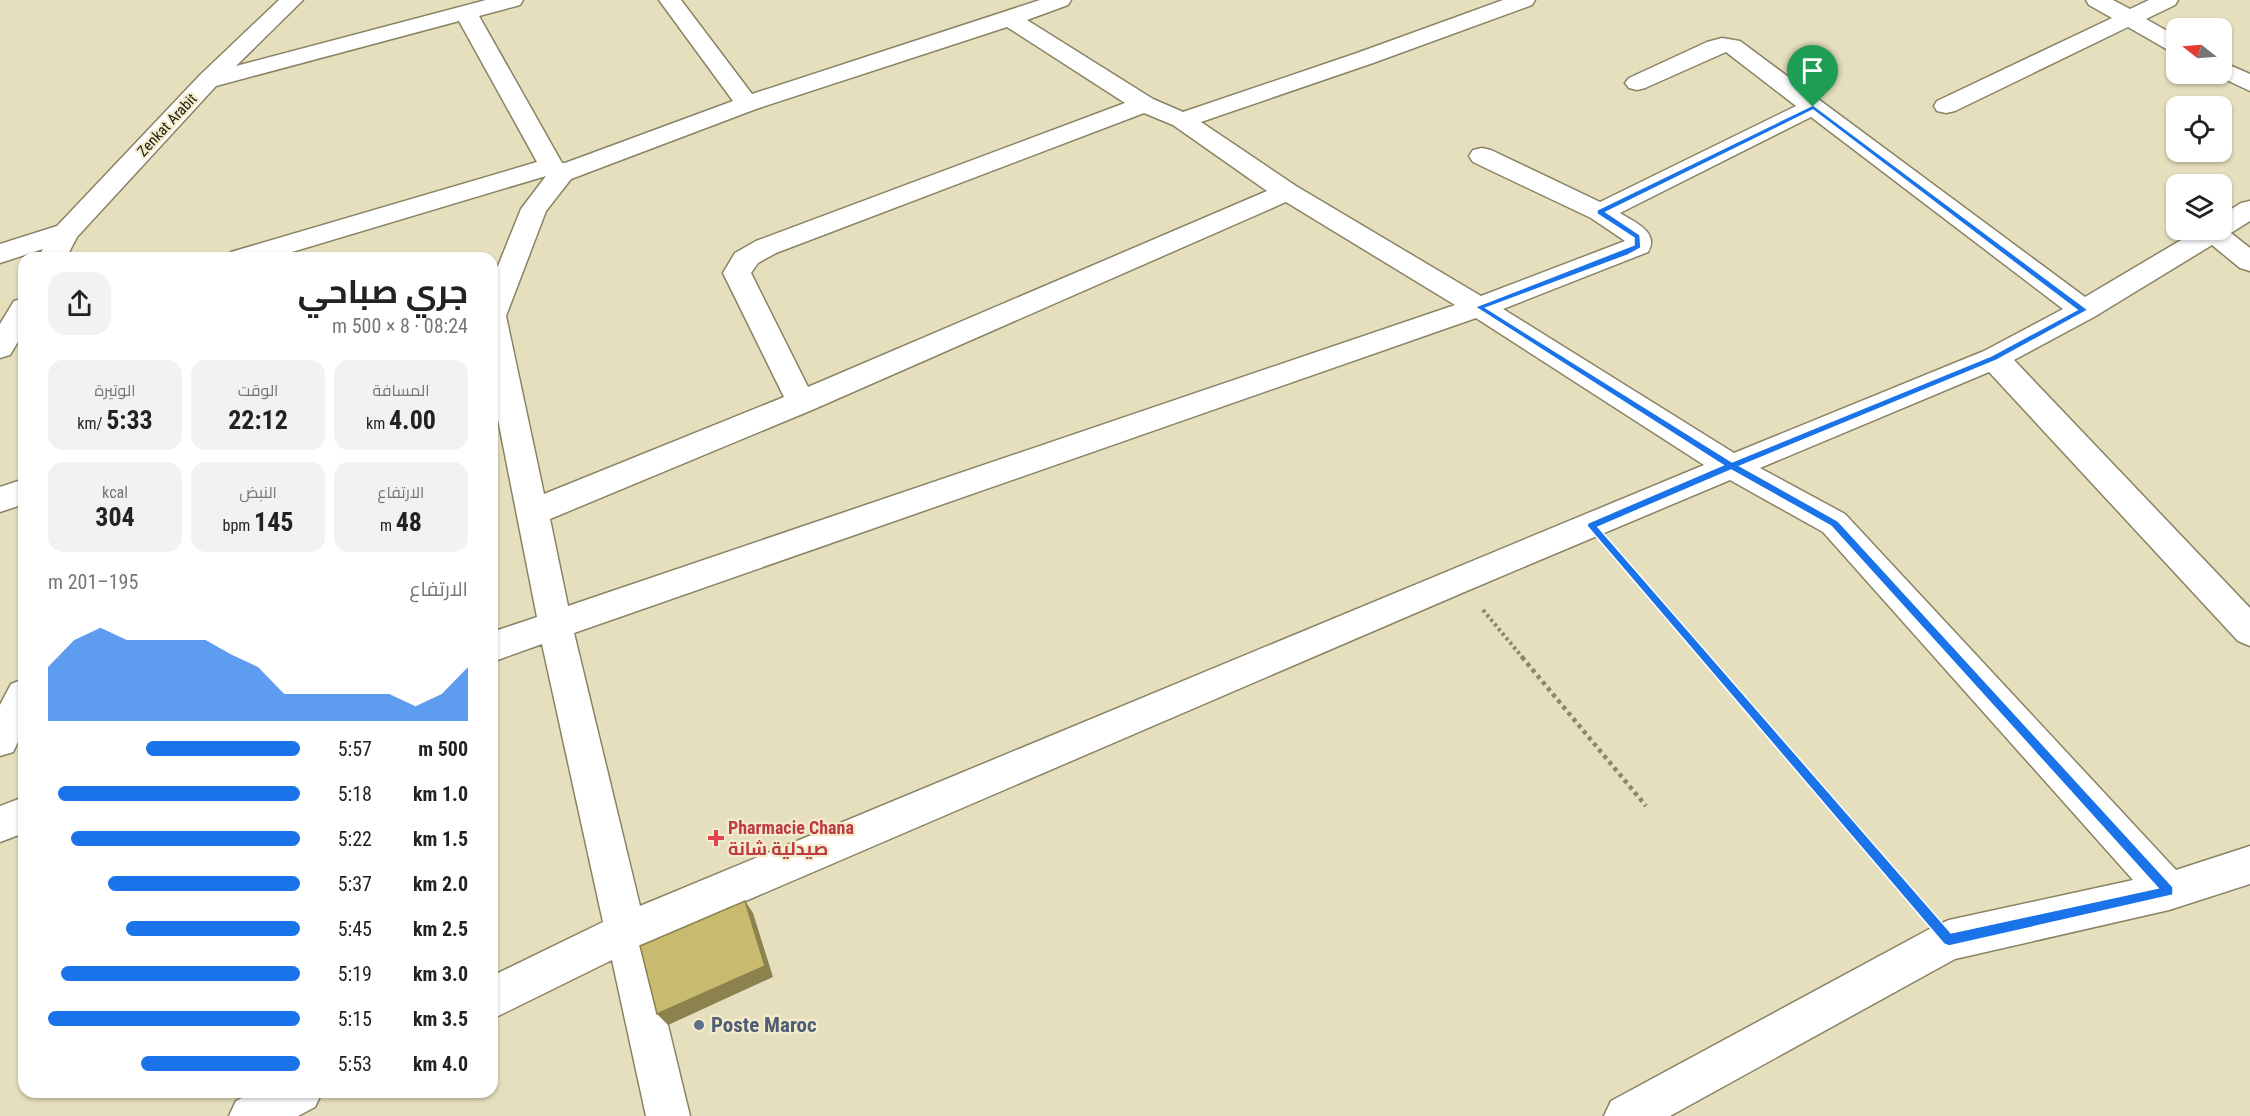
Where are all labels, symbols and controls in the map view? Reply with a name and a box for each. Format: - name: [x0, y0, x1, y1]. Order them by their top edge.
- north arrow: [2166, 18, 2232, 84]
- map controls: [2166, 18, 2232, 240]
- pin: [1787, 45, 1838, 107]
- icon: arrive: [1796, 54, 1829, 87]
- street label: Zenkat Arabit: [133, 90, 201, 160]
- button: locate: [2166, 96, 2232, 162]
- button: layers: [2166, 174, 2232, 240]
- button: share: [48, 272, 111, 335]
- text: جري صباحي: [298, 272, 468, 311]
- text: 08:24 · 8 × 500 m: [332, 314, 468, 338]
- text: الوتيرة: [94, 381, 136, 400]
- text: الوقت: [238, 381, 278, 400]
- text: المسافة: [373, 381, 429, 400]
- text: 5:33: [106, 405, 153, 435]
- text: 22:12: [228, 405, 288, 435]
- text: 4.00: [389, 405, 436, 435]
- text: /km: [77, 414, 106, 433]
- text: km: [366, 414, 389, 433]
- text: kcal: [102, 483, 128, 502]
- text: النبض: [239, 483, 277, 502]
- text: الارتفاع: [378, 483, 424, 502]
- text: 304: [95, 502, 135, 532]
- text: 145: [254, 507, 293, 537]
- text: 48: [396, 507, 422, 537]
- text: bpm: [223, 516, 254, 535]
- text: m: [380, 516, 396, 535]
- text: 195–201 m: [48, 570, 138, 594]
- text: الارتفاع: [409, 577, 468, 601]
- text: 5:57: [338, 737, 372, 761]
- text: 500 m: [418, 737, 468, 761]
- text: 5:18: [338, 782, 372, 806]
- text: 1.0 km: [413, 782, 468, 806]
- place label: Pharmacie Chana صيدلية شانة: [728, 817, 854, 859]
- text: 5:22: [338, 827, 372, 851]
- text: 1.5 km: [413, 827, 468, 851]
- marker: Pharmacie Chana صيدلية شانة: [709, 831, 723, 845]
- text: 5:37: [338, 872, 372, 896]
- text: 2.0 km: [413, 872, 468, 896]
- text: 5:45: [338, 917, 372, 941]
- text: 2.5 km: [413, 917, 468, 941]
- text: 5:19: [338, 962, 372, 986]
- text: 3.0 km: [413, 962, 468, 986]
- text: 5:15: [338, 1007, 372, 1031]
- text: 3.5 km: [413, 1007, 468, 1031]
- place label: Poste Maroc: [711, 1013, 817, 1037]
- marker: Poste Maroc: [692, 1018, 706, 1032]
- text: 5:53: [338, 1052, 372, 1076]
- text: 4.0 km: [413, 1052, 468, 1076]

